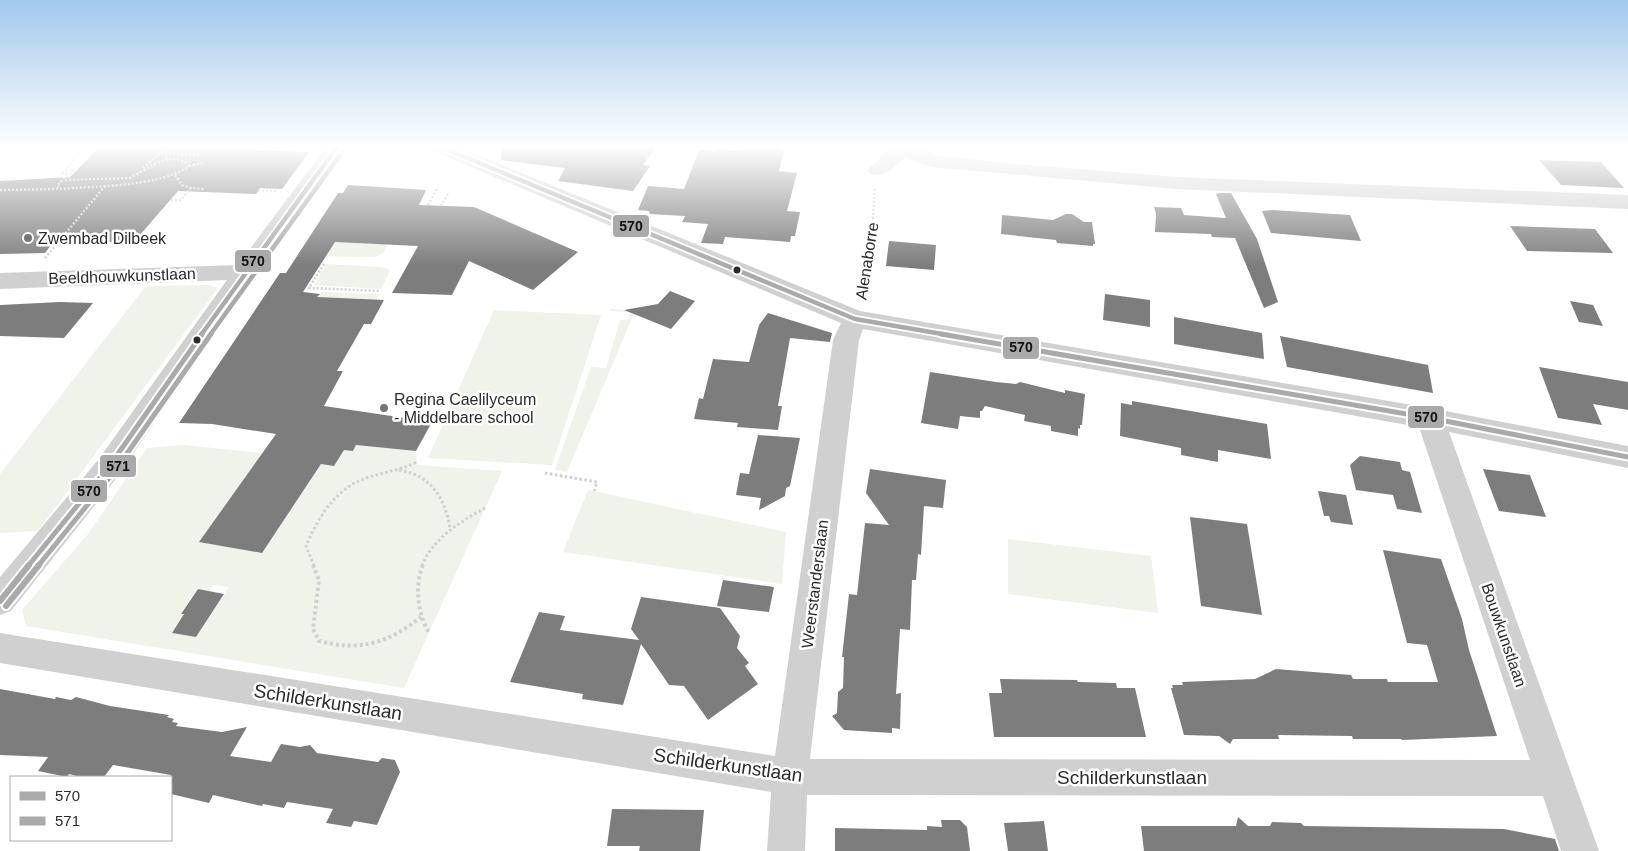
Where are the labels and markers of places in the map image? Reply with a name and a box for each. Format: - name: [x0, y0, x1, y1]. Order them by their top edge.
- place label: Zwembad Dilbeek: [38, 230, 167, 247]
- marker: Zwembad Dilbeek: [22, 232, 34, 244]
- unlabelled marker: [732, 265, 742, 275]
- unlabelled marker: [192, 335, 202, 345]
- place label: Regina Caelilyceum - Middelbare school: [394, 391, 536, 426]
- marker: Regina Caelilyceum - Middelbare school: [378, 402, 390, 414]

